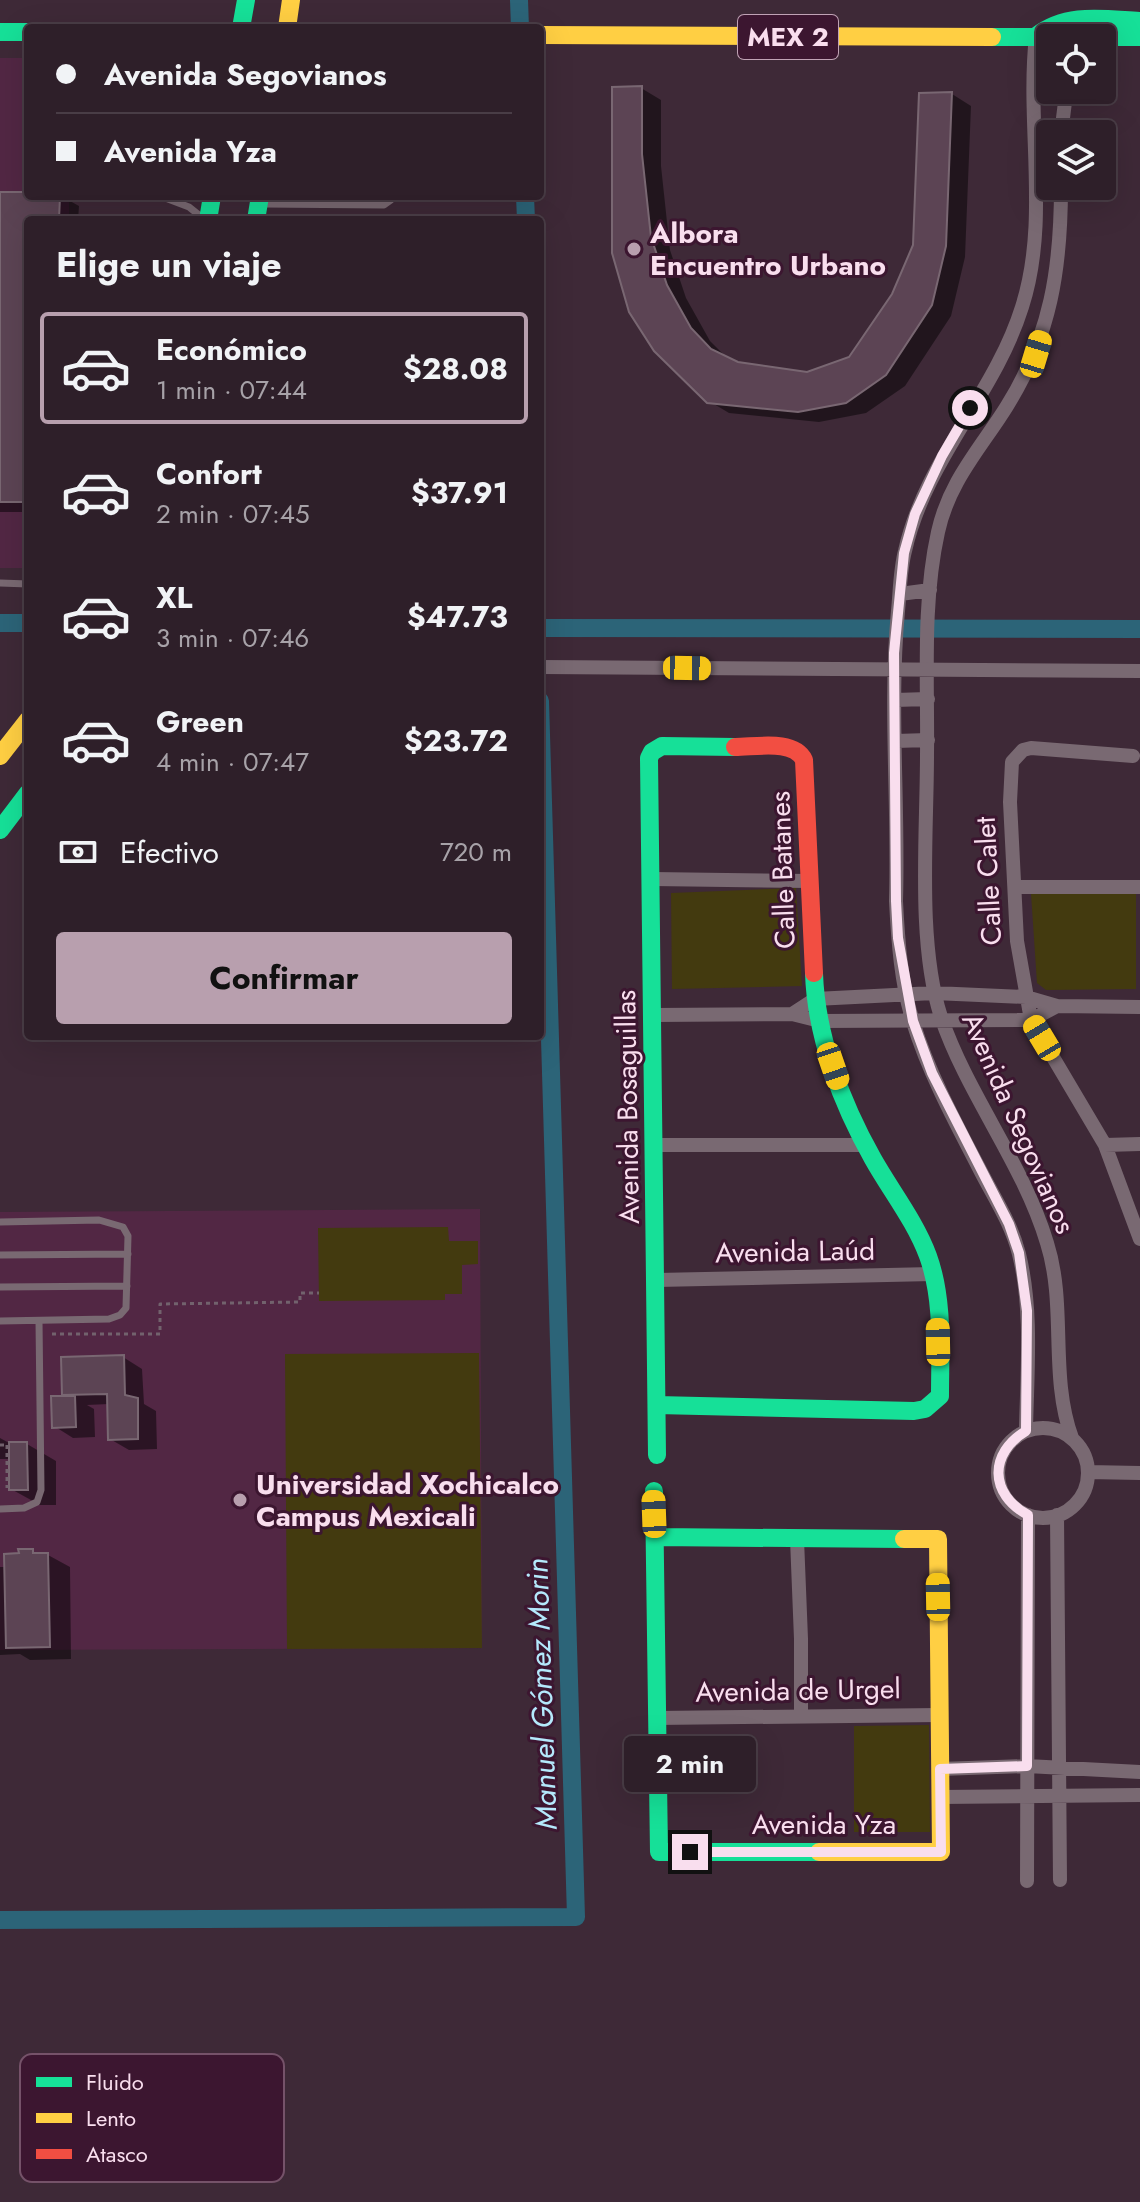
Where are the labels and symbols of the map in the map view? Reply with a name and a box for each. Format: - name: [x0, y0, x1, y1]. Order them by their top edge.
- road number: MEX 2: [738, 15, 838, 59]
- place label: Albora Encuentro Urbano: [649, 213, 886, 286]
- marker: Albora Encuentro Urbano: [625, 240, 643, 258]
- car: [1018, 328, 1054, 380]
- route start: [952, 390, 988, 426]
- car: [663, 656, 711, 680]
- street label: Calle Batanes: [759, 790, 806, 950]
- street label: Calle Calet: [965, 815, 1012, 946]
- street label: Avenida Bosaguillas: [605, 989, 650, 1225]
- street label: Avenida Segovianos: [951, 1006, 1086, 1240]
- car: [1019, 1011, 1065, 1065]
- car: [814, 1039, 852, 1093]
- street label: Avenida Laúd: [715, 1230, 875, 1273]
- car: [926, 1318, 950, 1366]
- place label: Universidad Xochicalco Campus Mexicali: [256, 1464, 559, 1537]
- car: [641, 1490, 667, 1538]
- marker: Universidad Xochicalco Campus Mexicali: [231, 1491, 249, 1509]
- water label: Manuel Gómez Morin: [515, 1557, 568, 1831]
- car: [926, 1573, 950, 1621]
- street label: Avenida de Urgel: [695, 1668, 901, 1713]
- callout: 2 min: [624, 1736, 756, 1792]
- street label: Avenida Yza: [752, 1804, 896, 1845]
- route end: [672, 1834, 708, 1870]
- legend: [20, 2054, 284, 2182]
- text: Fluido: [86, 2066, 144, 2098]
- text: Lento: [86, 2102, 136, 2134]
- text: Atasco: [86, 2138, 148, 2170]

